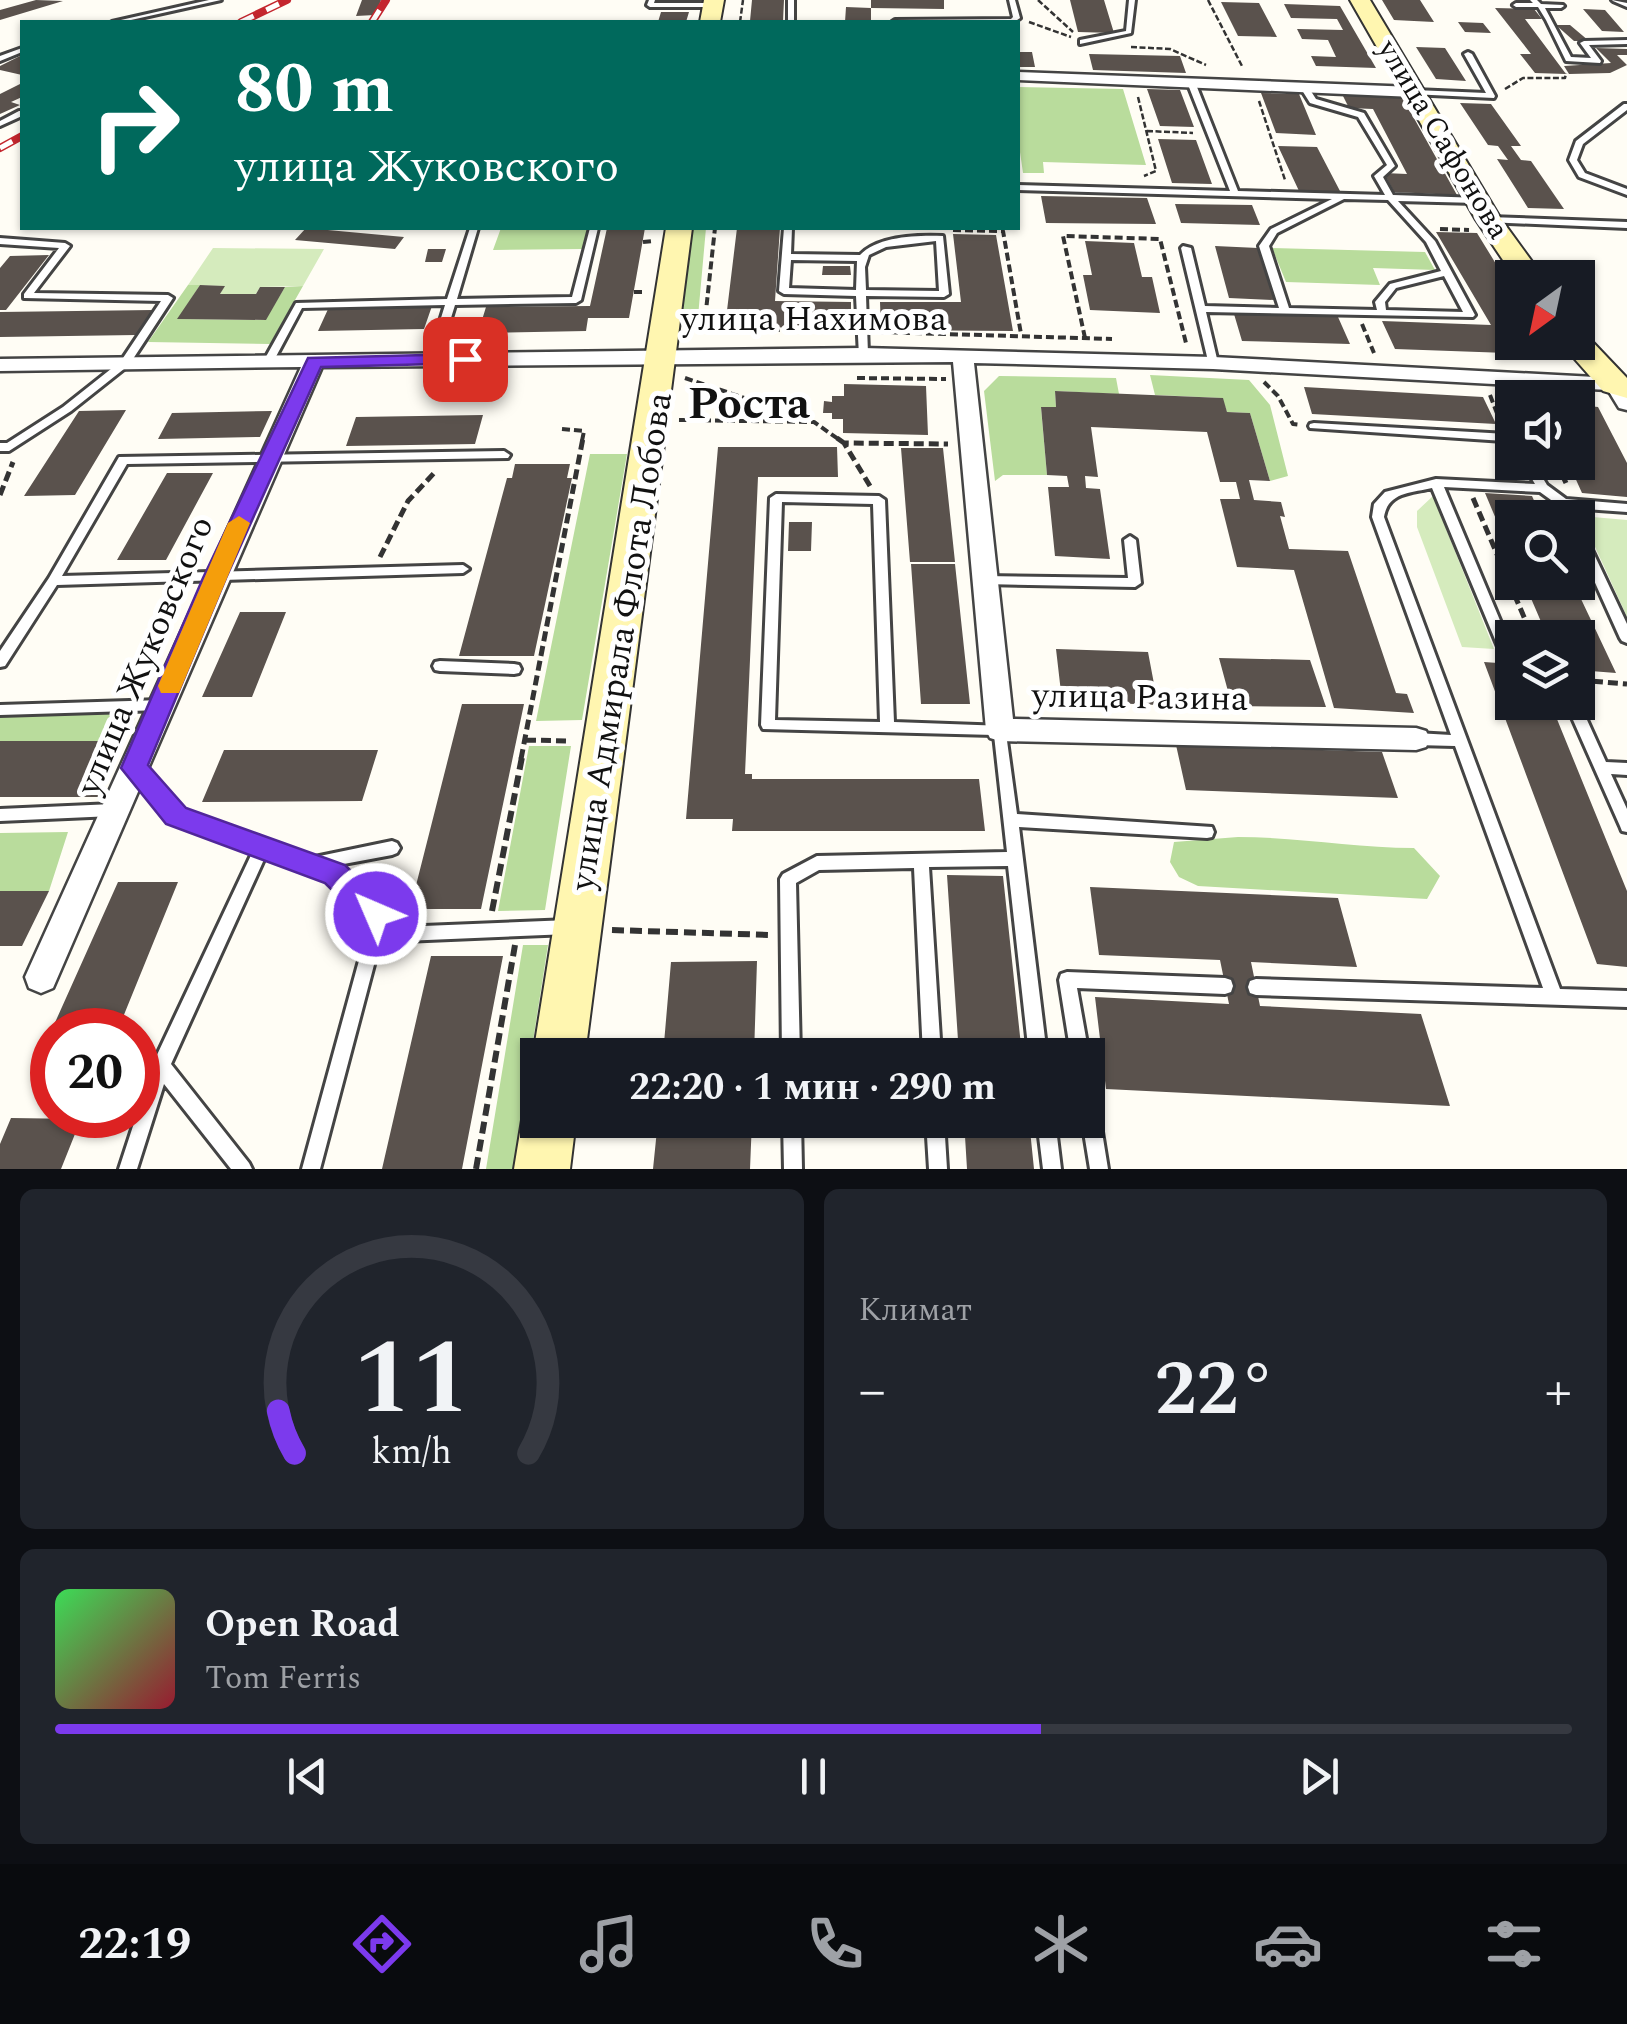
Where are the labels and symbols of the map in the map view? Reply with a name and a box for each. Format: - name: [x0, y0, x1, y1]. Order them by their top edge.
- street label: улица Сафонова: [1365, 30, 1521, 248]
- north arrow: [1495, 260, 1595, 360]
- street label: улица Нахимова: [680, 293, 947, 346]
- pin: [423, 317, 508, 402]
- district label: Роста: [688, 370, 810, 439]
- street label: улица Адмирала Флота Лобова: [556, 388, 687, 895]
- street label: улица Жуковского: [62, 508, 228, 804]
- street label: улица Разина: [1030, 669, 1249, 726]
- position arrow: [324, 862, 428, 966]
- speed limit sign: 20: [30, 1008, 160, 1138]

